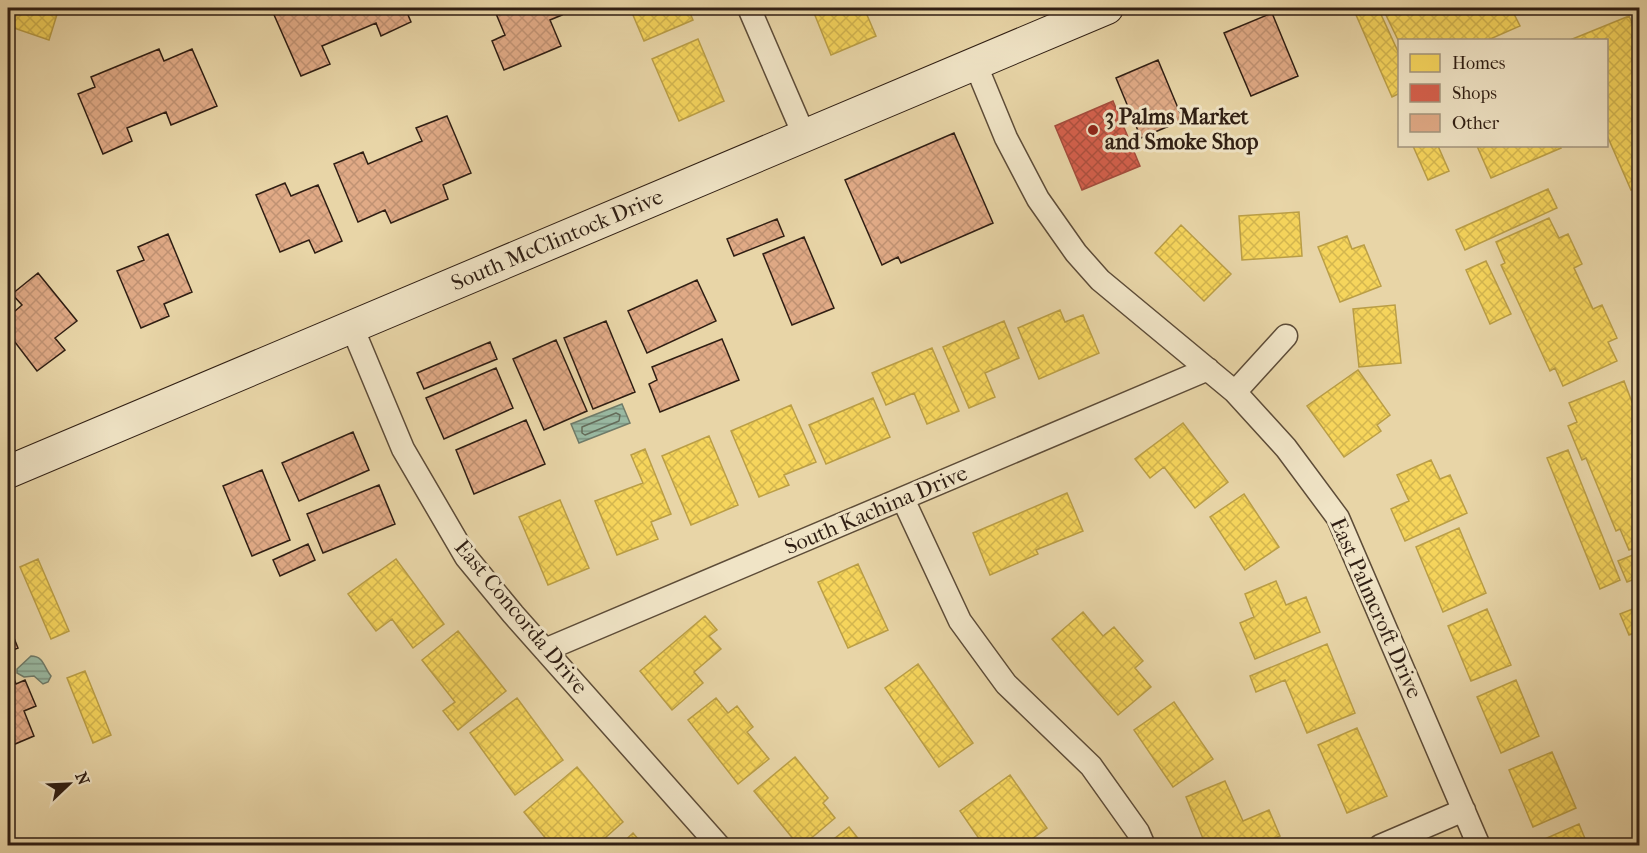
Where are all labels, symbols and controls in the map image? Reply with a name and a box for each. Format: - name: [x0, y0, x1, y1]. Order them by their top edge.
- legend: [1398, 39, 1608, 147]
- text: Homes: [1452, 53, 1506, 74]
- text: Shops: [1452, 83, 1497, 104]
- place label: 3 Palms Market and Smoke Shop: [1105, 104, 1258, 155]
- text: Other: [1452, 113, 1500, 134]
- marker: 3 Palms Market and Smoke Shop: [1086, 123, 1100, 137]
- street label: South McClintock Drive: [447, 184, 667, 296]
- street label: South Kachina Drive: [781, 460, 971, 560]
- street label: East Palmcroft Drive: [1324, 513, 1428, 703]
- street label: East Concorda Drive: [449, 535, 593, 699]
- north arrow: [39, 754, 99, 814]
- text: N: [71, 769, 94, 788]

